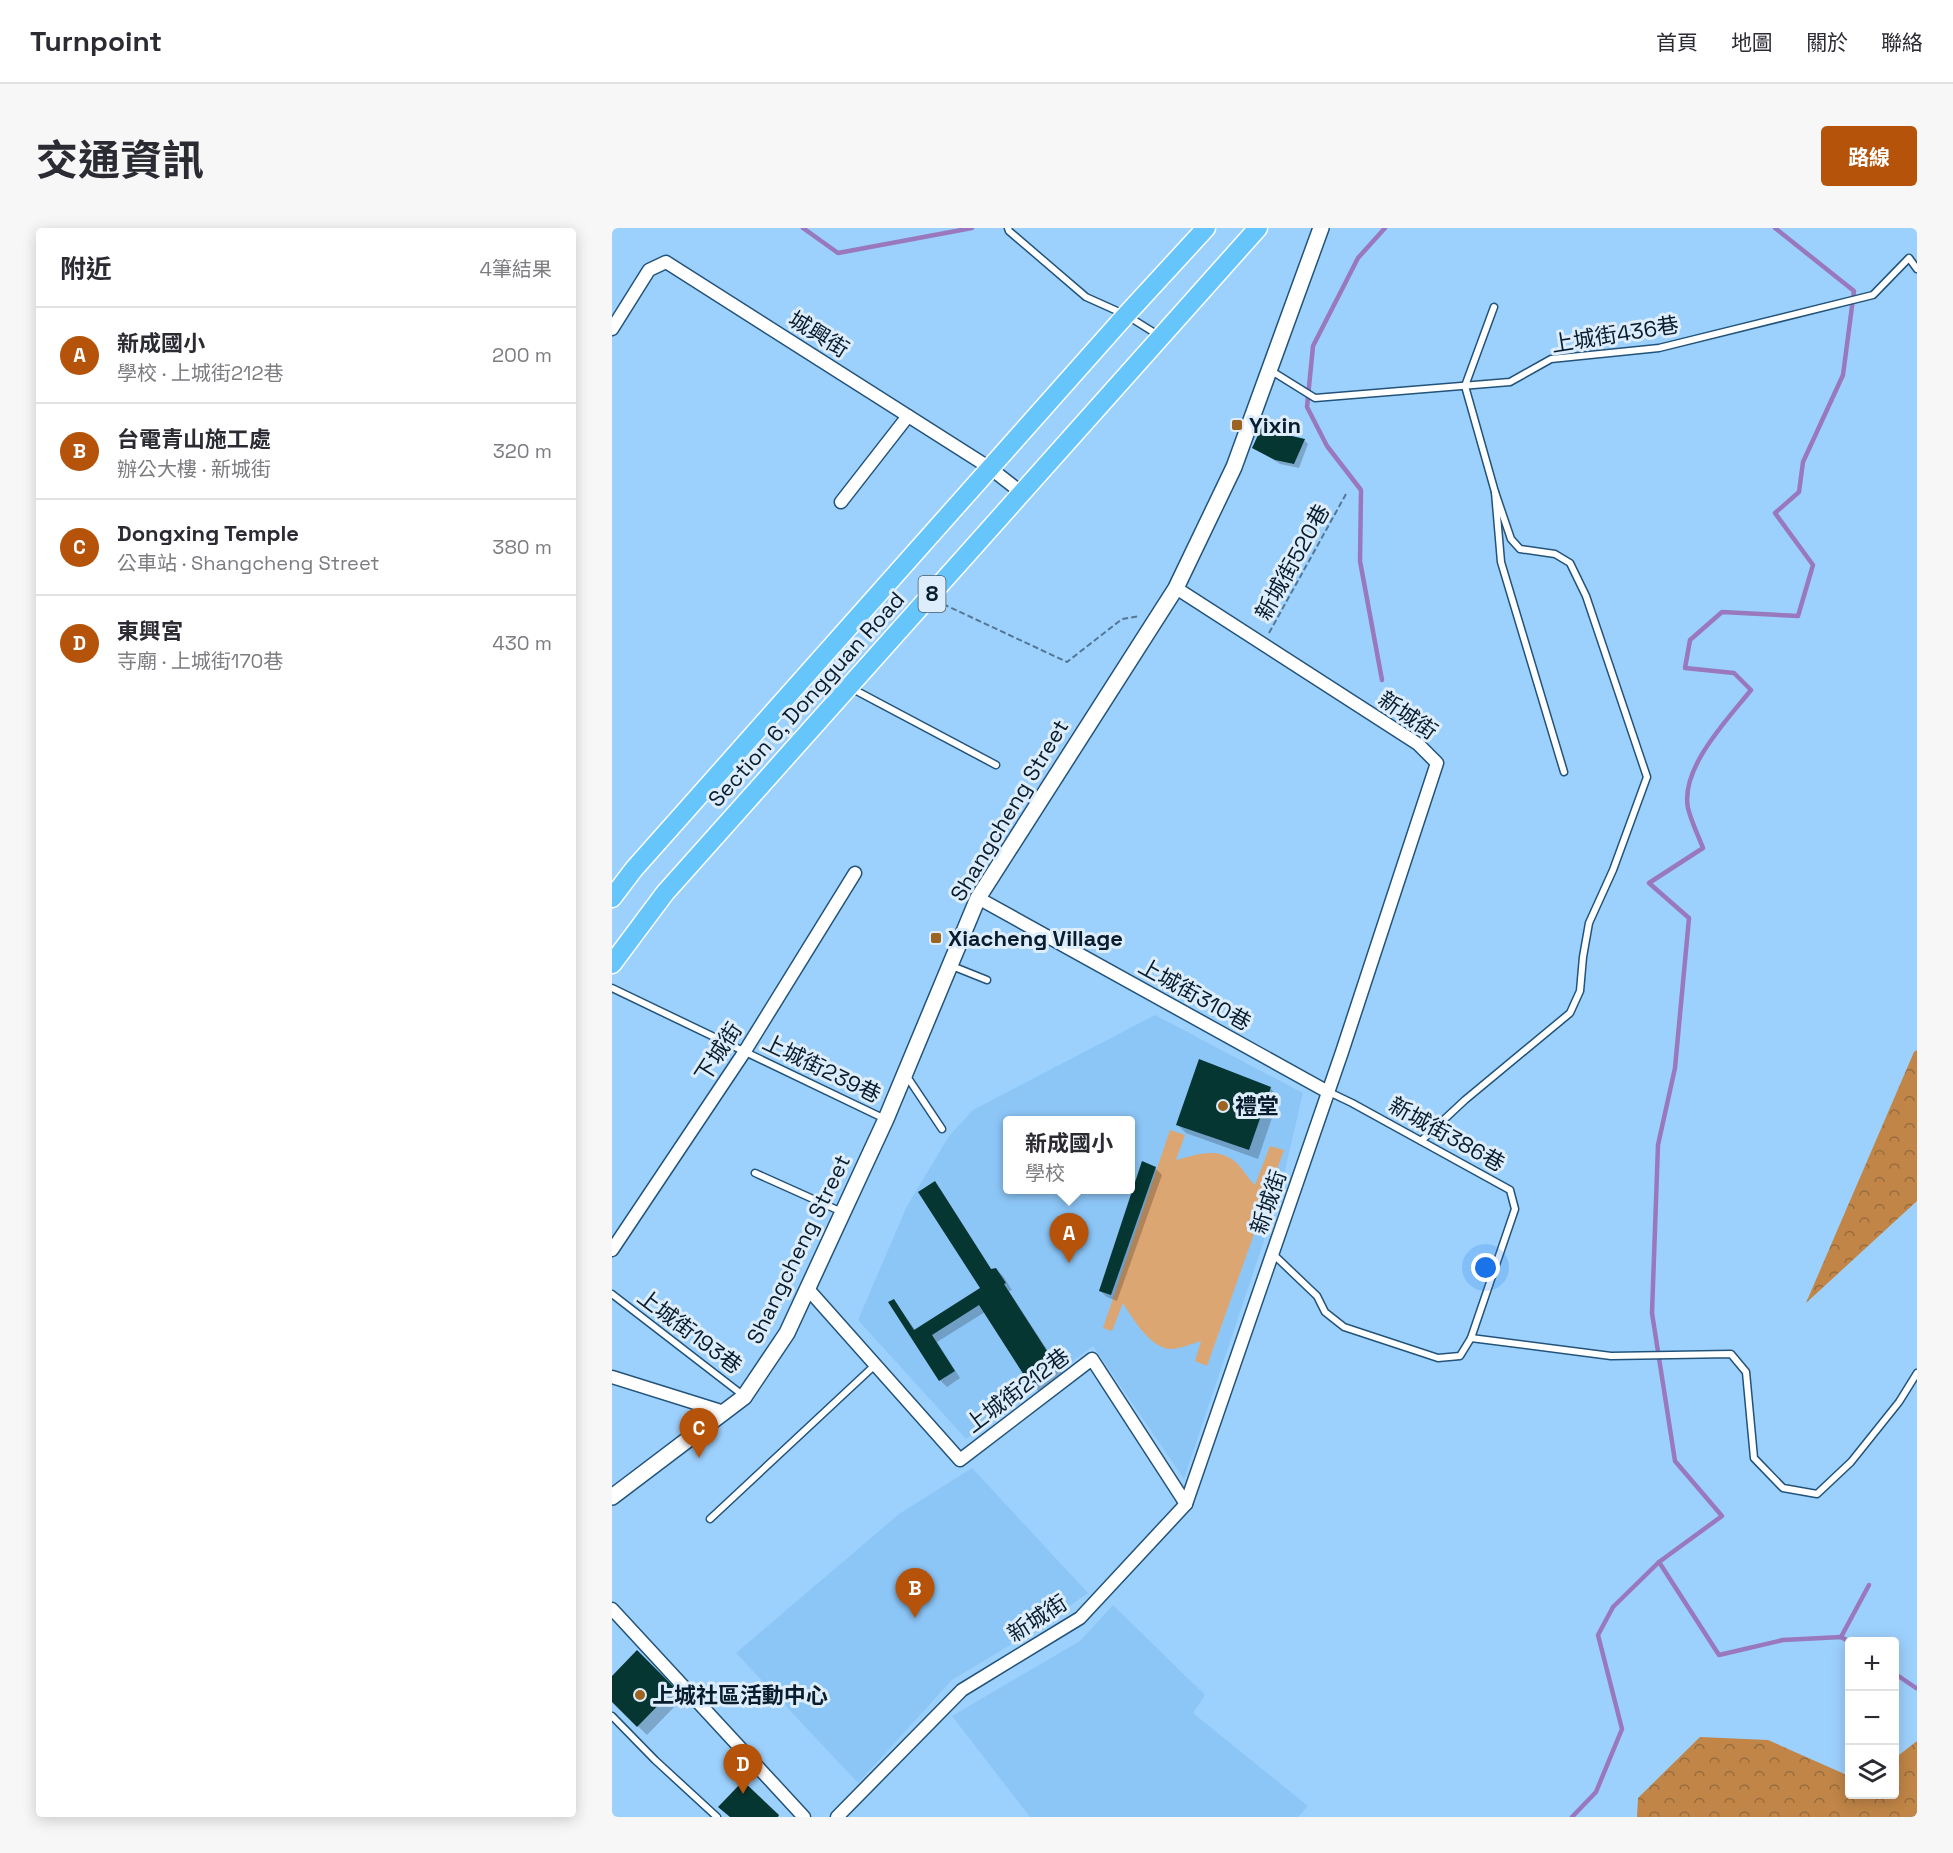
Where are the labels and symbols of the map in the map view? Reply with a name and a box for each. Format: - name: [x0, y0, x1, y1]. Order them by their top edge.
- street label: 城興街: [784, 305, 854, 363]
- street label: 上城街436巷: [1549, 310, 1681, 358]
- place label: Yixin: [1249, 411, 1301, 439]
- marker: Yixin: [1230, 418, 1244, 432]
- street label: 新城街520巷: [1249, 499, 1335, 625]
- road number: 8: [918, 576, 946, 612]
- street label: Section 6, Dongguan Road: [702, 585, 910, 813]
- street label: 新城街: [1373, 685, 1443, 745]
- street label: Shangcheng Street: [944, 714, 1074, 906]
- place label: Xiacheng Village: [948, 924, 1123, 952]
- marker: Xiacheng Village: [929, 931, 943, 945]
- street label: 上城街310巷: [1134, 952, 1256, 1036]
- street label: 下城街: [688, 1017, 748, 1087]
- street label: 上城街239巷: [758, 1027, 886, 1109]
- street label: 新城街386巷: [1384, 1091, 1510, 1177]
- place label: 禮堂: [1235, 1092, 1279, 1120]
- marker: 禮堂: [1216, 1099, 1230, 1113]
- street label: Shangcheng Street: [740, 1150, 856, 1348]
- street label: 新城街: [1244, 1166, 1292, 1238]
- pin: A: [1050, 1214, 1088, 1263]
- your location: [1471, 1253, 1500, 1282]
- street label: 上城街193巷: [632, 1283, 748, 1379]
- street label: 上城街212巷: [959, 1342, 1075, 1438]
- pin: C: [680, 1408, 718, 1458]
- pin: B: [896, 1568, 934, 1618]
- street label: 新城街: [1002, 1588, 1072, 1648]
- place label: 上城社區活動中心: [652, 1681, 828, 1709]
- marker: 上城社區活動中心: [633, 1688, 647, 1702]
- pin: D: [724, 1744, 762, 1794]

